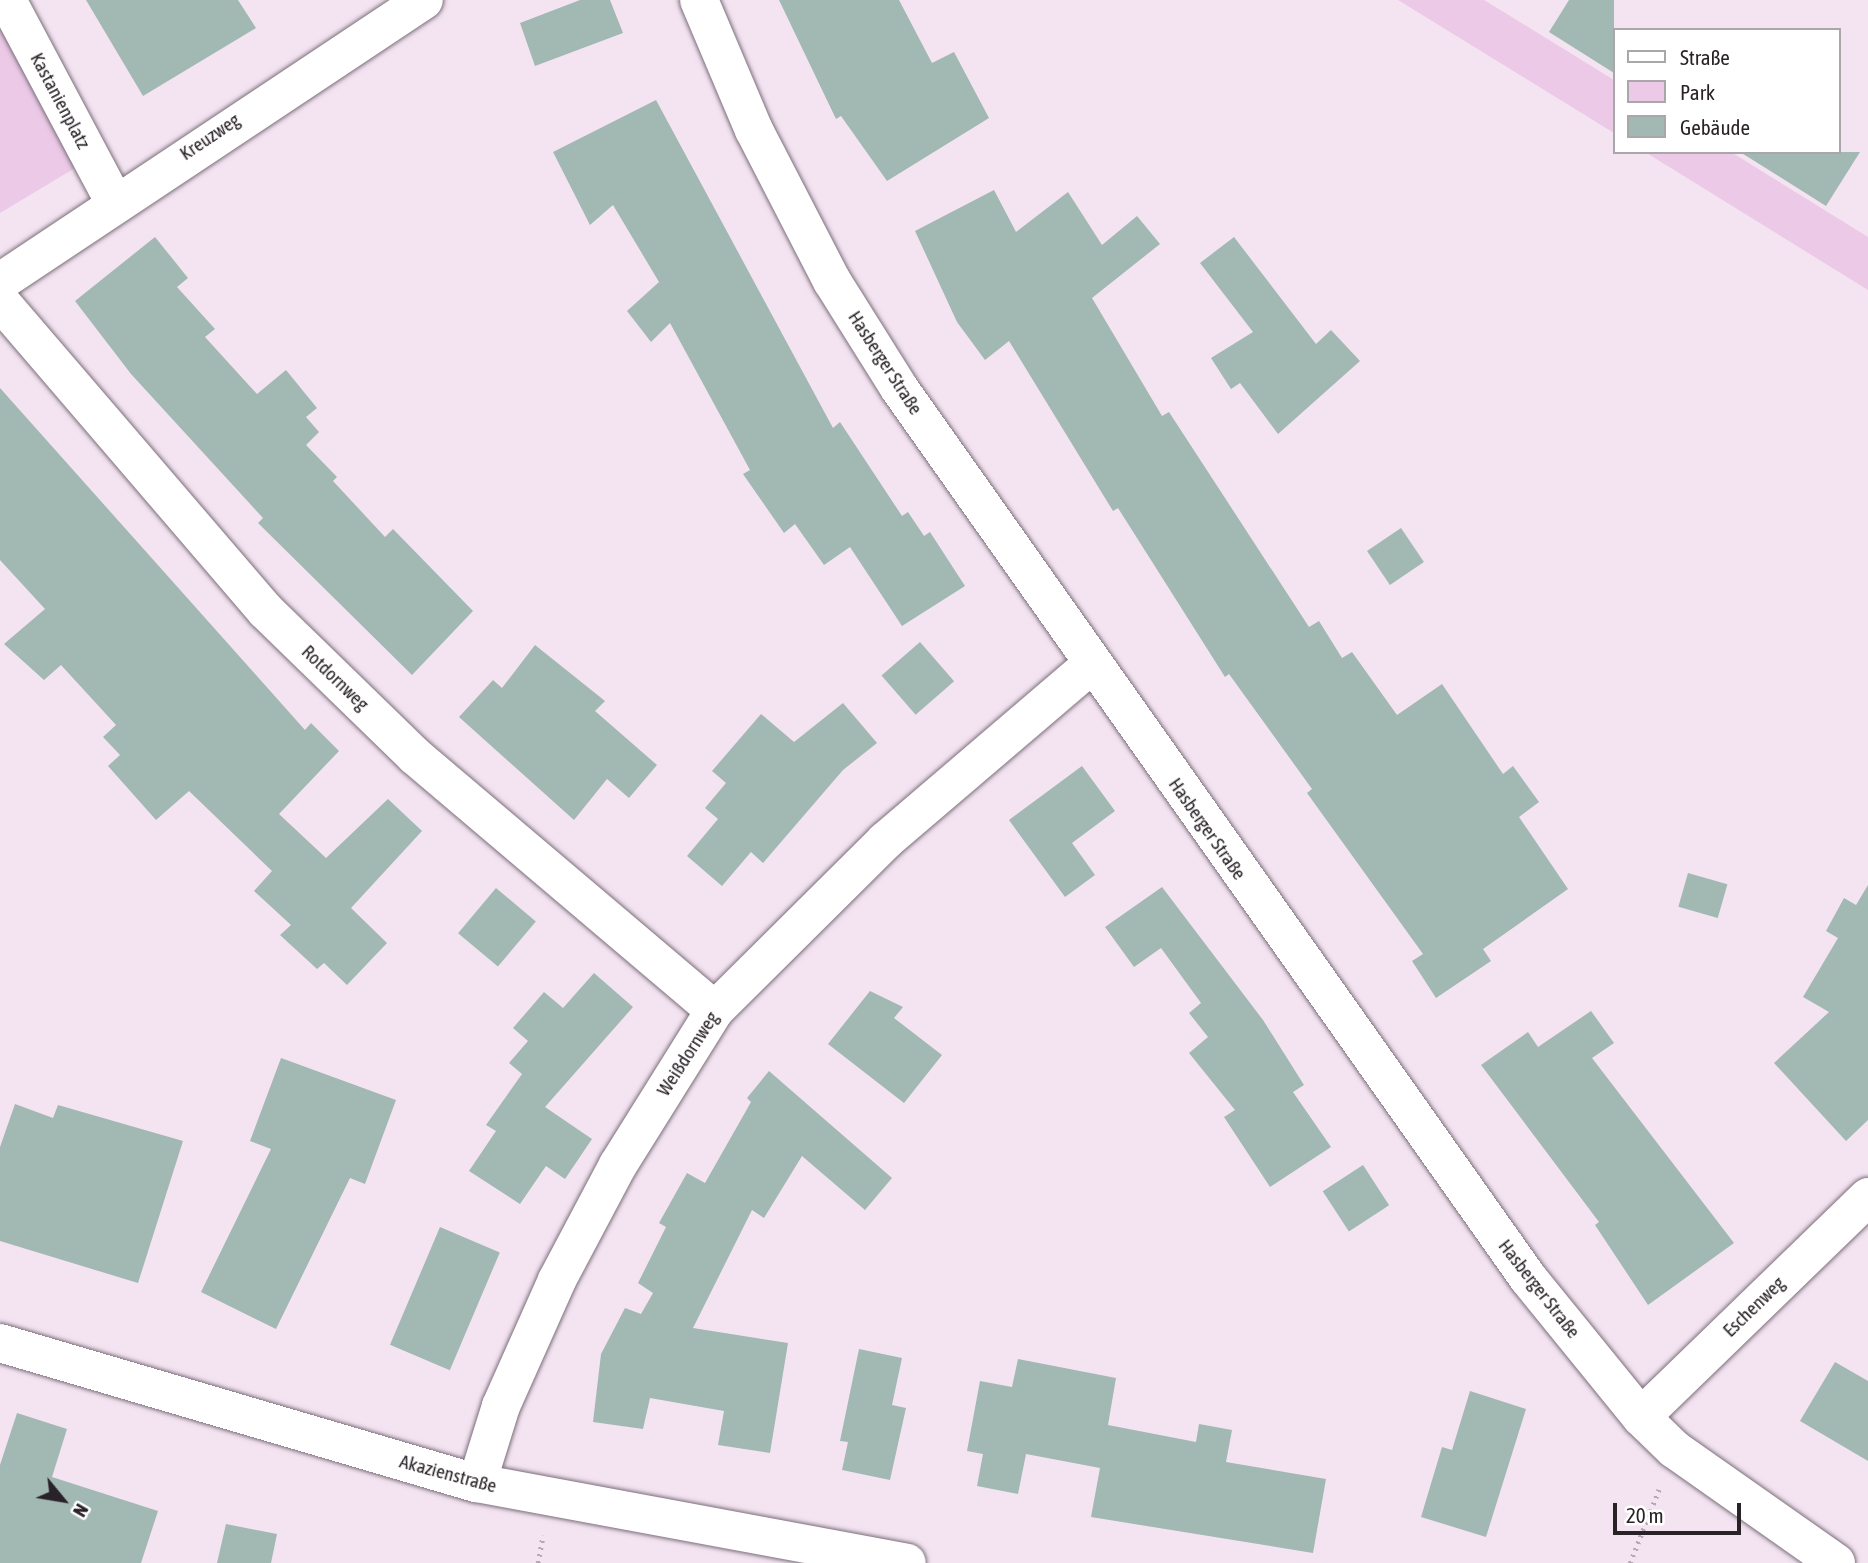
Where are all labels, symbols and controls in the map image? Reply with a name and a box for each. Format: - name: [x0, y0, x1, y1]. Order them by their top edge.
- legend: [1612, 28, 1840, 154]
- text: Straße: [1680, 45, 1730, 69]
- street label: Kastanienplatz: [25, 49, 95, 153]
- text: Park: [1680, 80, 1715, 104]
- street label: Kreuzweg: [176, 109, 244, 165]
- text: Gebäude: [1680, 115, 1750, 139]
- street label: Hasberger Straße: [843, 307, 927, 419]
- street label: Rotdornweg: [297, 640, 373, 716]
- street label: Hasberger Straße: [1164, 774, 1250, 884]
- street label: Weißdornweg: [652, 1008, 724, 1100]
- street label: Hasberger Straße: [1493, 1235, 1585, 1343]
- street label: Eschenweg: [1718, 1272, 1790, 1342]
- street label: Akazienstraße: [397, 1450, 499, 1498]
- north arrow: [28, 1465, 98, 1535]
- scale bar: [1616, 1490, 1744, 1534]
- text: N: [69, 1500, 94, 1521]
- text: 20 m: [1626, 1503, 1664, 1527]

